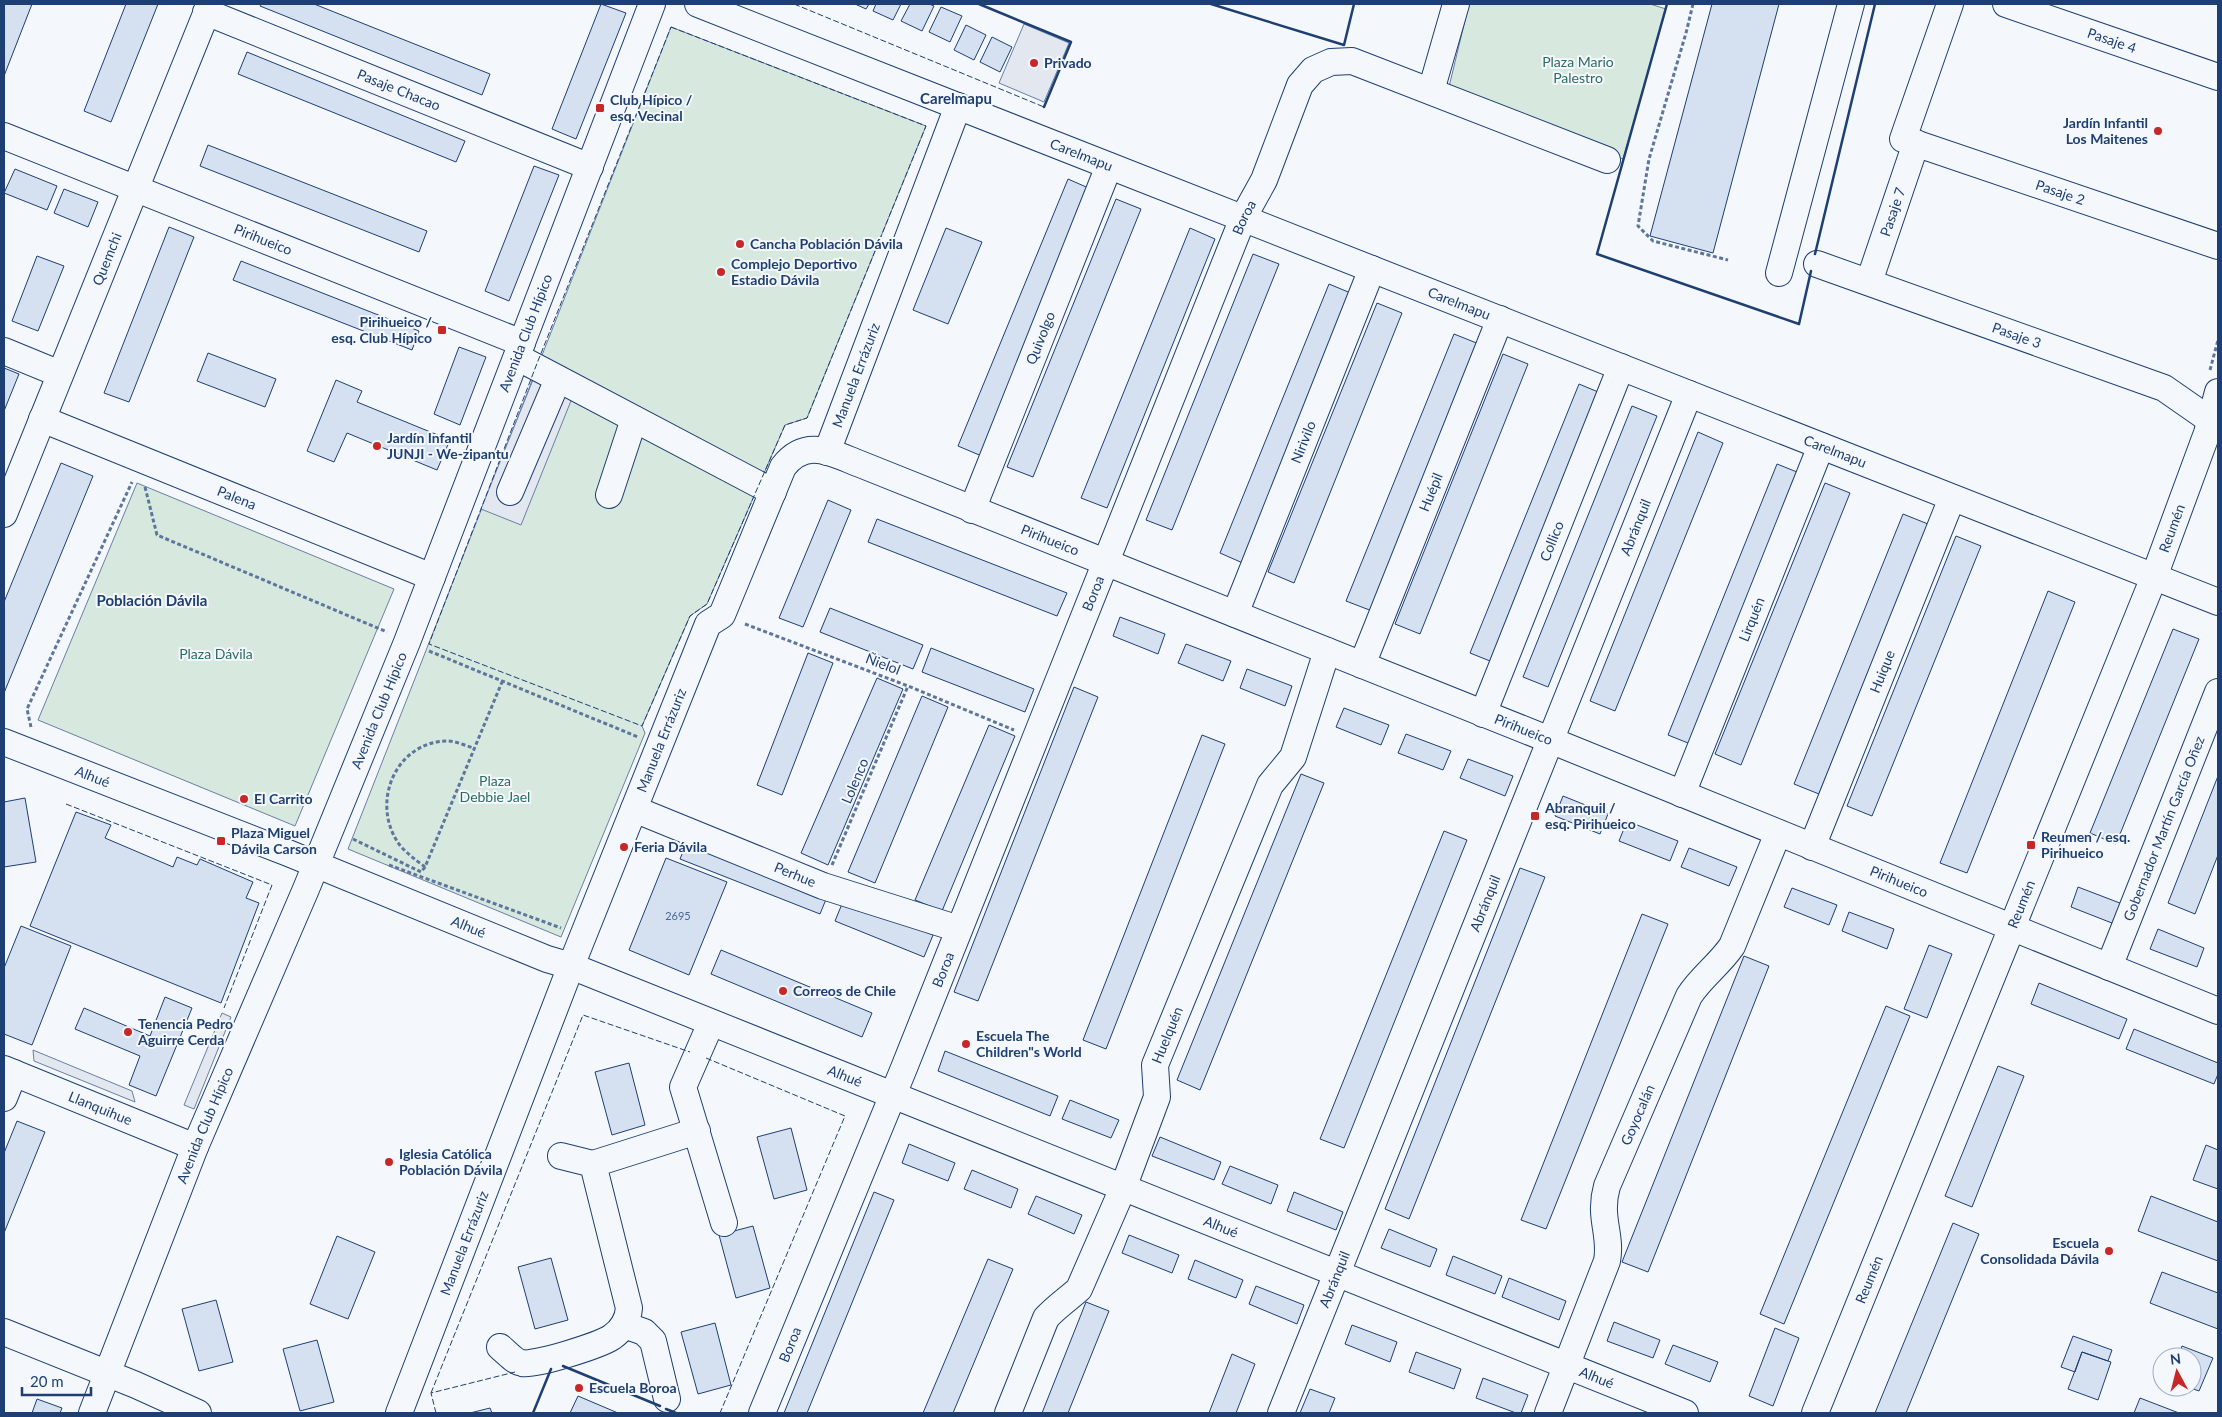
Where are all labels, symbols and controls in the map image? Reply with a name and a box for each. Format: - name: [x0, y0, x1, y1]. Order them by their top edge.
- street label: Pasaje 4: [2085, 24, 2139, 56]
- park label: Plaza Mario Palestro: [1542, 53, 1614, 86]
- place label: Privado: [1044, 54, 1092, 71]
- marker: Privado: [1028, 57, 1040, 69]
- street label: Pasaje Chacao: [355, 65, 443, 114]
- district label: Carelmapu: [920, 89, 992, 107]
- place label: Club Hípico / esq. Vecinal: [610, 91, 693, 124]
- marker: Club Hípico / esq. Vecinal: [594, 102, 606, 114]
- place label: Jardín Infantil Los Maitenes: [2063, 114, 2148, 147]
- marker: Jardín Infantil Los Maitenes: [2152, 125, 2164, 137]
- street label: Carelmapu: [1048, 134, 1115, 174]
- street label: Pasaje 2: [2034, 176, 2087, 208]
- street label: Pasaje 7: [1876, 185, 1908, 238]
- street label: Boroa: [1228, 197, 1259, 237]
- street label: Pirihueico: [232, 220, 295, 258]
- street label: Quemchi: [88, 230, 125, 288]
- place label: Cancha Población Dávila: [750, 235, 903, 252]
- marker: Cancha Población Dávila: [734, 238, 746, 250]
- place label: Complejo Deportivo Estadio Dávila: [731, 255, 857, 288]
- marker: Complejo Deportivo Estadio Dávila: [715, 266, 727, 278]
- street label: Avenida Club Hípico: [495, 272, 555, 394]
- street label: Carelmapu: [1426, 283, 1493, 323]
- street label: Quivolgo: [1022, 309, 1058, 367]
- place label: Pirihueico / esq. Club Hípico: [331, 313, 432, 346]
- street label: Pasaje 3: [1990, 318, 2044, 351]
- street label: Manuela Errázuriz: [828, 320, 883, 430]
- marker: Pirihueico / esq. Club Hípico: [436, 324, 448, 336]
- street label: Nirivilo: [1287, 418, 1319, 466]
- place label: Jardín Infantil JUNJI - We-zipantu: [387, 429, 509, 462]
- street label: Carelmapu: [1802, 431, 1869, 471]
- marker: Jardín Infantil JUNJI - We-zipantu: [371, 440, 383, 452]
- street label: Huépil: [1415, 470, 1446, 514]
- street label: Palena: [215, 482, 259, 513]
- street label: Abránquil: [1616, 496, 1654, 558]
- street label: Reumén: [2155, 502, 2188, 555]
- street label: Collico: [1536, 518, 1567, 563]
- street label: Pirihueico: [1019, 520, 1082, 559]
- street label: Boroa: [1078, 573, 1107, 613]
- district label: Población Dávila: [97, 591, 207, 609]
- street label: Lirquén: [1735, 595, 1768, 644]
- park label: Plaza Dávila: [179, 645, 253, 662]
- street label: Huique: [1866, 647, 1898, 695]
- street label: Avenida Club Hípico: [347, 649, 410, 771]
- street label: Ñielol: [863, 649, 903, 678]
- street label: Manuela Errázuriz: [632, 686, 689, 795]
- street label: Pirihueico: [1492, 710, 1555, 748]
- street label: Gobernador Martín García Oñez: [2119, 733, 2208, 923]
- street label: Lolenco: [837, 756, 872, 806]
- street label: Alhué: [73, 762, 112, 791]
- park label: Plaza Debbie Jael: [460, 772, 530, 805]
- place label: El Carrito: [254, 790, 312, 807]
- marker: El Carrito: [238, 793, 250, 805]
- place label: Abranquil / esq. Pirihueico: [1544, 799, 1636, 832]
- marker: Abranquil / esq. Pirihueico: [1529, 810, 1541, 822]
- place label: Plaza Miguel Dávila Carson: [231, 824, 317, 857]
- place label: Reumen / esq. Pirihueico: [2041, 828, 2130, 861]
- marker: Plaza Miguel Dávila Carson: [215, 835, 227, 847]
- place label: Feria Dávila: [634, 838, 707, 855]
- marker: Reumen / esq. Pirihueico: [2025, 839, 2037, 851]
- marker: Feria Dávila: [618, 841, 630, 853]
- street label: Perhue: [772, 858, 819, 890]
- street label: Pirihueico: [1868, 862, 1931, 900]
- street label: Abránquil: [1466, 872, 1504, 934]
- street label: Reumén: [2004, 878, 2038, 931]
- house number: 2695: [665, 909, 691, 922]
- street label: Alhué: [449, 912, 489, 941]
- street label: Boroa: [928, 949, 957, 990]
- place label: Correos de Chile: [793, 982, 896, 999]
- marker: Correos de Chile: [777, 985, 789, 997]
- street label: Huelquén: [1148, 1004, 1186, 1066]
- place label: Tenencia Pedro Aguirre Cerda: [137, 1015, 233, 1048]
- marker: Tenencia Pedro Aguirre Cerda: [122, 1026, 134, 1038]
- place label: Escuela The Children"s World: [976, 1027, 1082, 1060]
- marker: Escuela The Children"s World: [960, 1038, 972, 1050]
- street label: Alhué: [825, 1061, 865, 1090]
- street label: Avenida Club Hípico: [173, 1064, 236, 1186]
- street label: Goyocalán: [1617, 1082, 1658, 1148]
- street label: Llanquihue: [66, 1087, 135, 1128]
- place label: Iglesia Católica Población Dávila: [399, 1145, 503, 1178]
- marker: Iglesia Católica Población Dávila: [383, 1156, 395, 1168]
- street label: Manuela Errázuriz: [436, 1188, 492, 1298]
- street label: Alhué: [1201, 1212, 1241, 1241]
- place label: Escuela Consolidada Dávila: [1980, 1234, 2099, 1267]
- marker: Escuela Consolidada Dávila: [2103, 1245, 2115, 1257]
- street label: Abránquil: [1315, 1248, 1353, 1310]
- street label: Reumén: [1851, 1253, 1886, 1306]
- street label: Boroa: [775, 1324, 805, 1365]
- north arrow: [2152, 1347, 2202, 1397]
- text: N: [2169, 1350, 2182, 1368]
- street label: Alhué: [1577, 1363, 1617, 1392]
- scale bar: [22, 1364, 91, 1396]
- text: 20 m: [30, 1372, 64, 1390]
- place label: Escuela Boroa: [589, 1379, 677, 1396]
- marker: Escuela Boroa: [573, 1382, 585, 1394]

